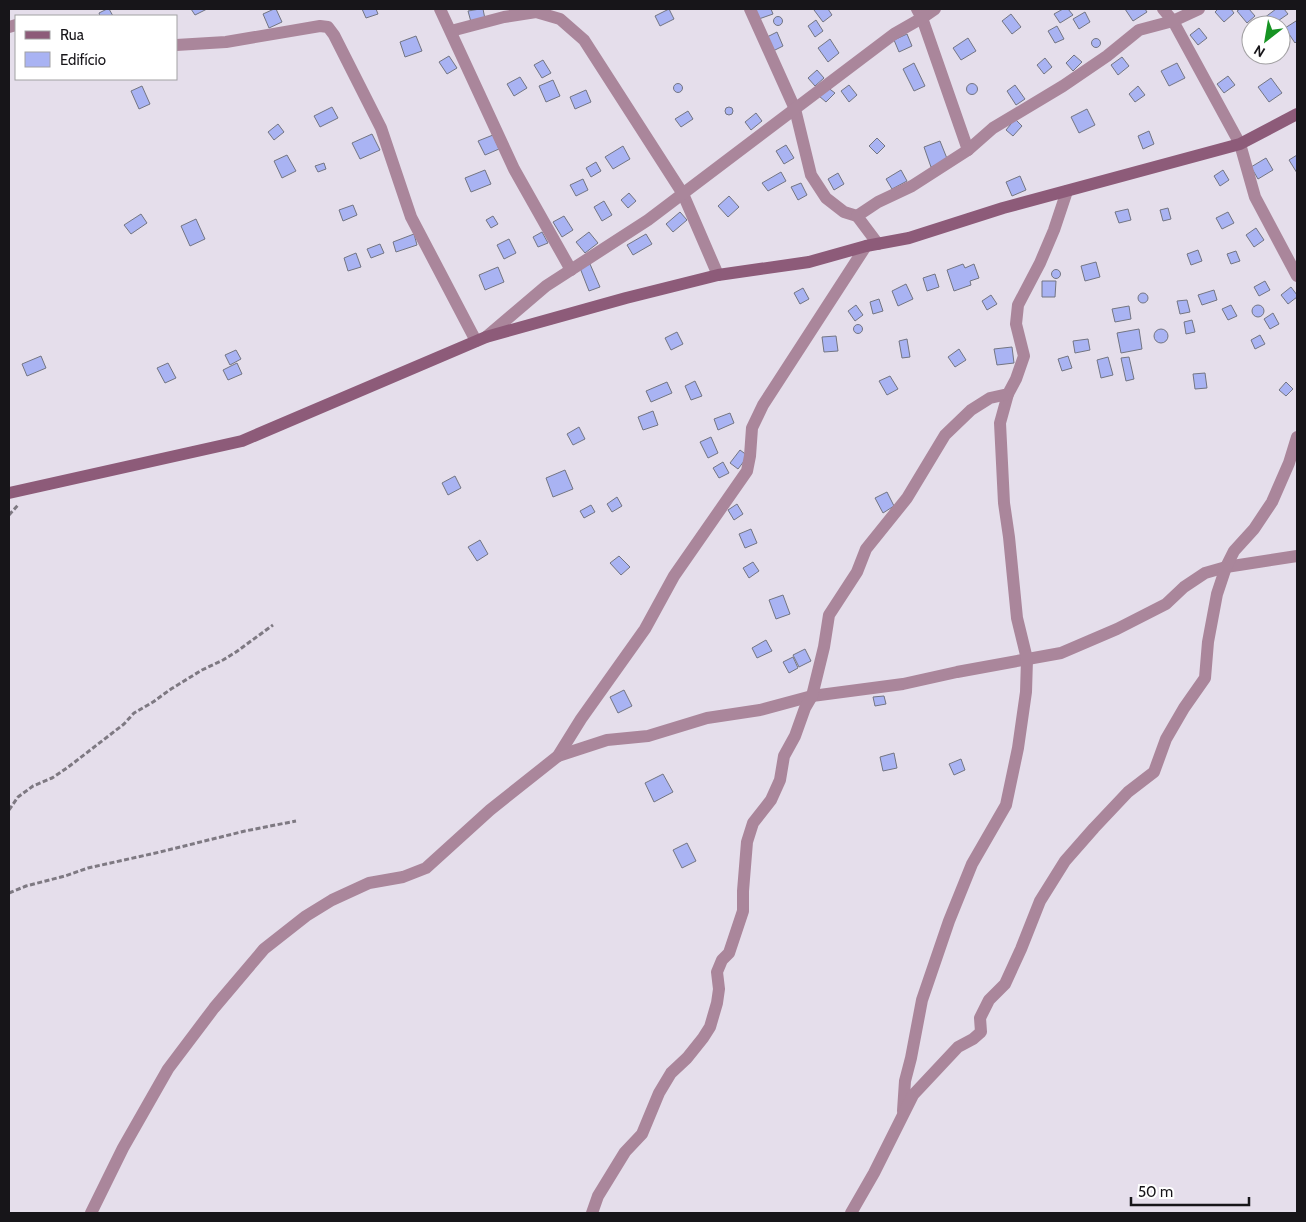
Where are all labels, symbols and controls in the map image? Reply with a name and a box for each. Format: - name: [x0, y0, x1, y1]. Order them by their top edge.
- legend: [15, 15, 178, 80]
- north arrow: [1241, 15, 1291, 65]
- text: Rua: [60, 26, 85, 44]
- text: N: [1250, 41, 1268, 61]
- text: Edifício: [60, 51, 106, 69]
- scale bar: [1131, 1174, 1248, 1206]
- text: 50 m: [1138, 1183, 1173, 1201]

